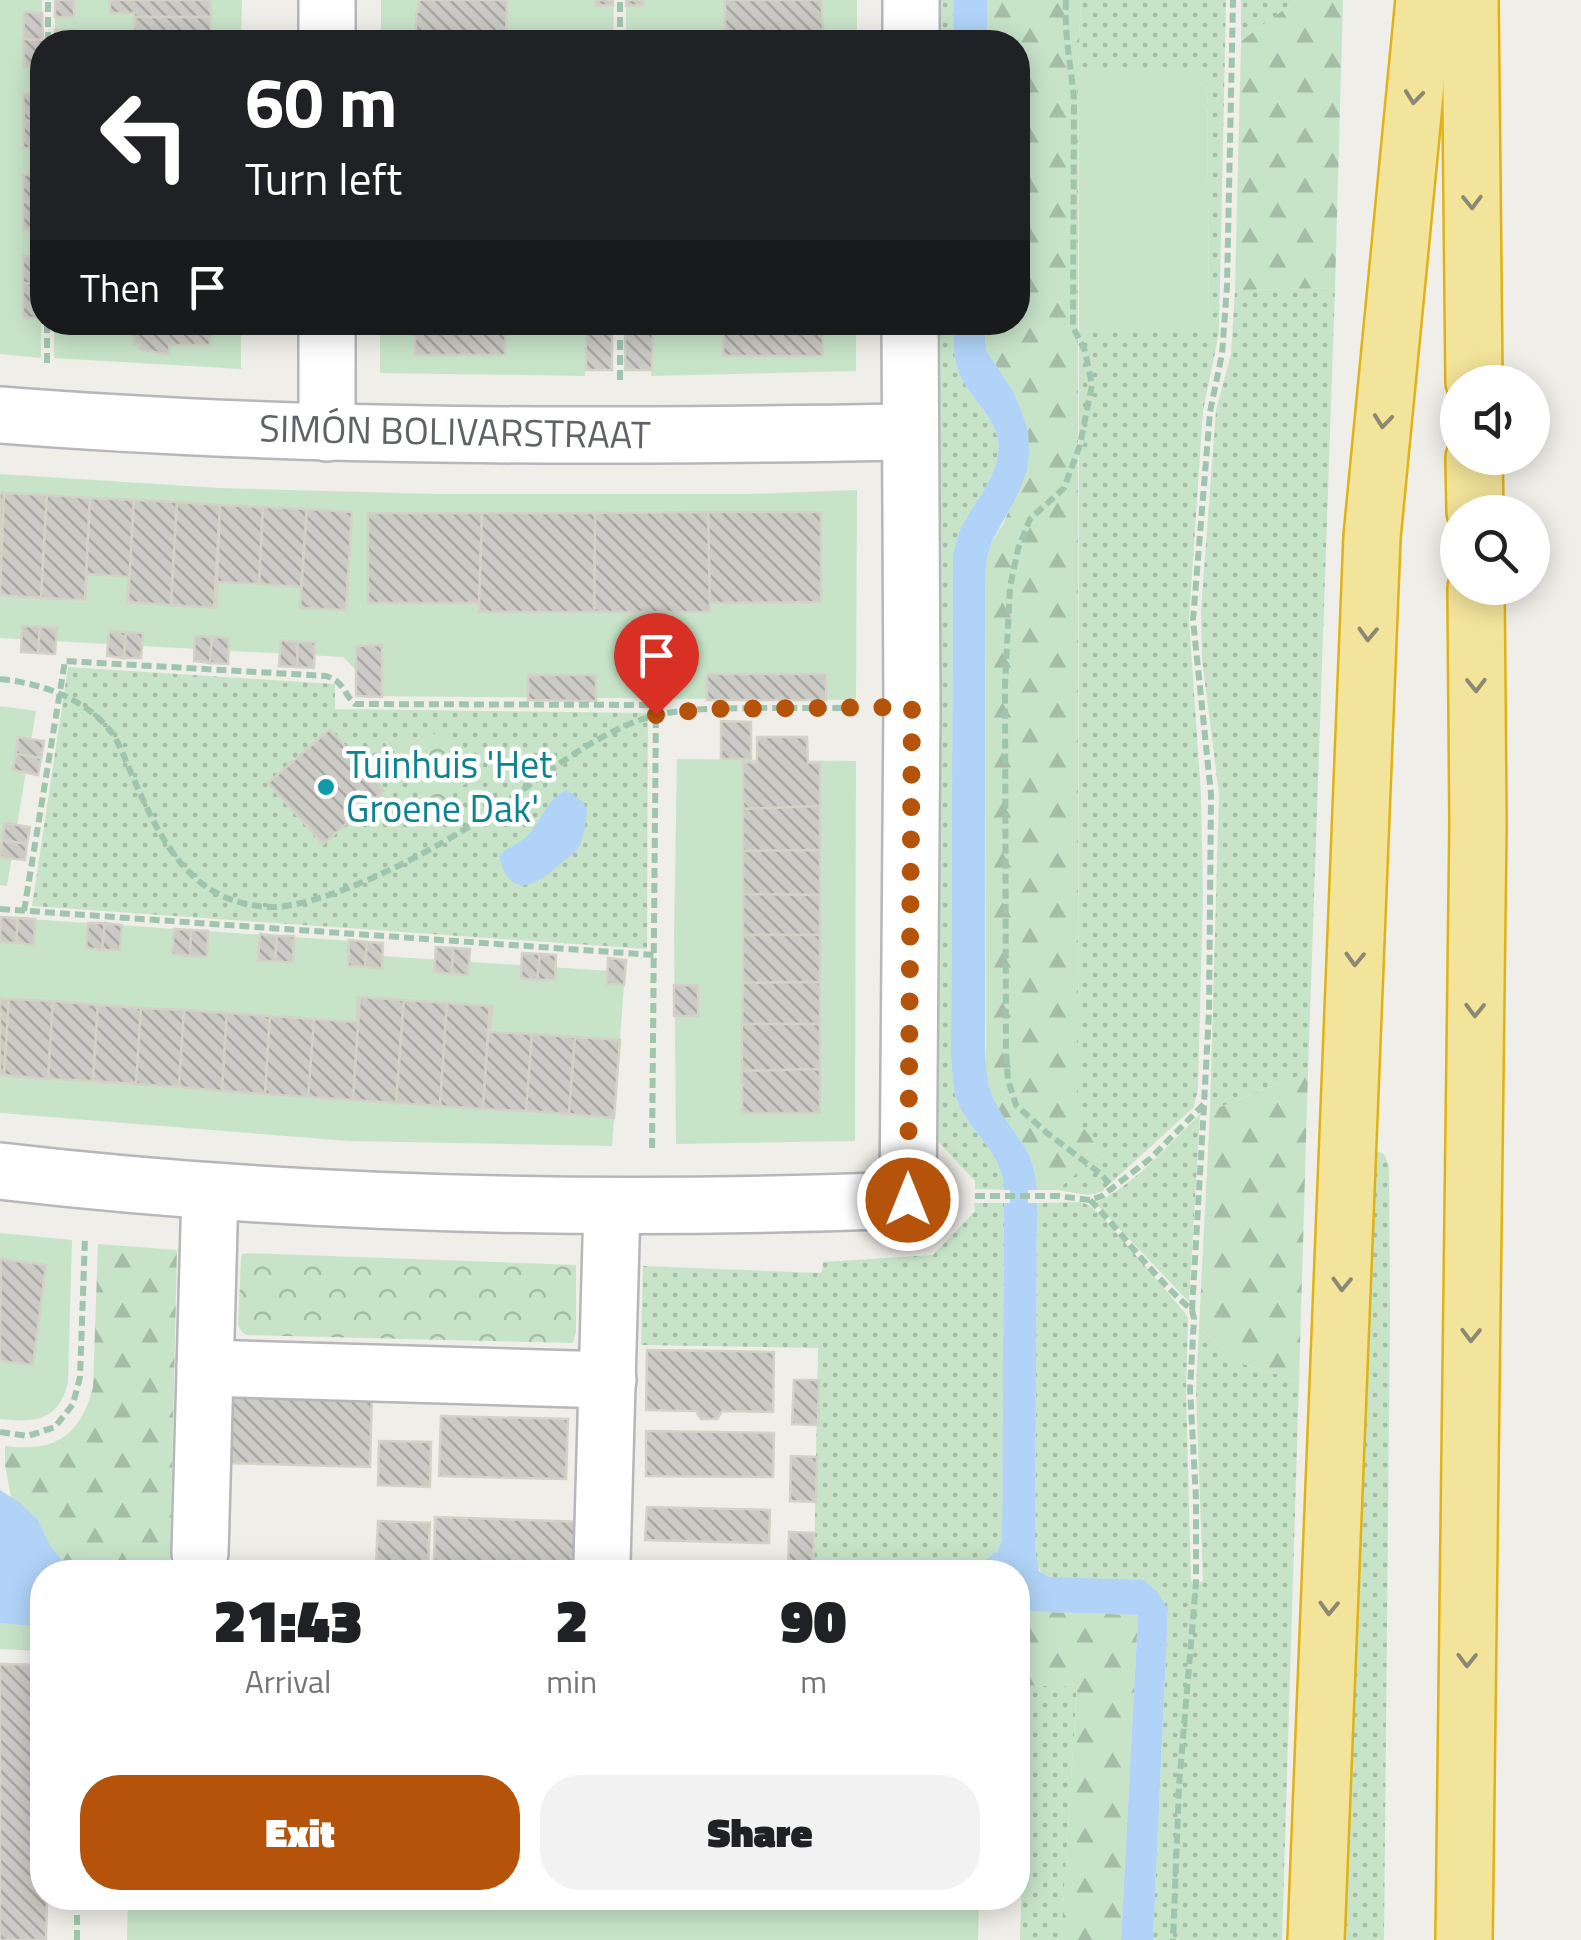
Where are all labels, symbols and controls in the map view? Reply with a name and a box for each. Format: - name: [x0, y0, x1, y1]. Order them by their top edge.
- text: 60 m: [245, 48, 398, 154]
- icon: left: [80, 70, 210, 200]
- one-way arrow: [1404, 89, 1426, 105]
- text: Turn left: [245, 144, 402, 212]
- one-way arrow: [1461, 196, 1483, 211]
- text: Then: [80, 259, 160, 317]
- icon: arrive: [180, 260, 235, 315]
- map controls: [1440, 365, 1550, 605]
- button: sound: [1440, 365, 1550, 475]
- street label: SIMÓN BOLIVARSTRAAT: [259, 399, 651, 463]
- one-way arrow: [1373, 413, 1394, 429]
- button: search: [1440, 495, 1550, 605]
- pin: [614, 613, 699, 716]
- one-way arrow: [1358, 627, 1379, 643]
- icon: arrive: [629, 628, 684, 683]
- one-way arrow: [1466, 677, 1487, 693]
- place label: Tuinhuis 'Het Groene Dak': [346, 735, 552, 837]
- marker: Tuinhuis 'Het Groene Dak': [315, 776, 337, 798]
- one-way arrow: [1345, 952, 1366, 968]
- one-way arrow: [1465, 1002, 1486, 1018]
- position arrow: [856, 1148, 960, 1252]
- one-way arrow: [1332, 1276, 1353, 1292]
- one-way arrow: [1461, 1327, 1482, 1343]
- text: 21:43: [213, 1574, 363, 1665]
- text: 2: [555, 1574, 588, 1665]
- text: 90: [781, 1574, 847, 1665]
- one-way arrow: [1319, 1601, 1340, 1617]
- one-way arrow: [1457, 1652, 1478, 1668]
- text: Arrival: [245, 1657, 331, 1705]
- text: min: [546, 1657, 597, 1705]
- text: m: [800, 1657, 827, 1705]
- button: Exit: [80, 1775, 520, 1890]
- button: Share: [540, 1775, 980, 1890]

